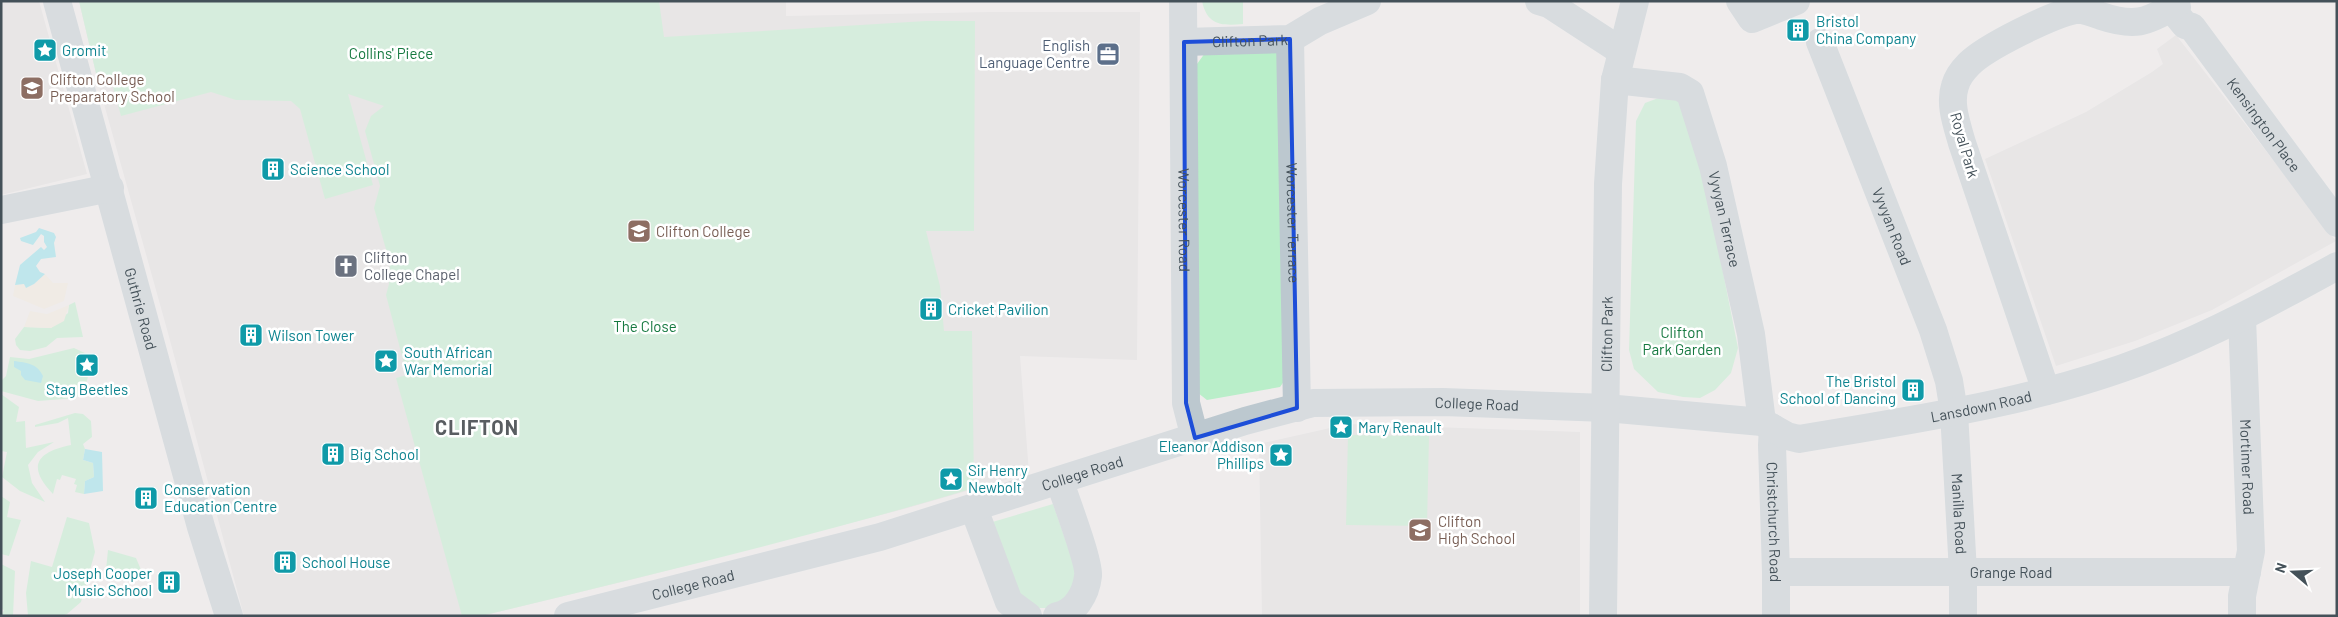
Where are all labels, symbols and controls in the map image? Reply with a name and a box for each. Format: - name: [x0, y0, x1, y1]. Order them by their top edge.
- place label: Bristol China Company: [1816, 12, 1916, 47]
- building icon: Bristol China Company: [1785, 17, 1811, 43]
- street label: Clifton Park: [1212, 30, 1289, 50]
- place label: English Language Centre: [979, 36, 1090, 71]
- place icon: Gromit: [32, 37, 58, 63]
- place label: Gromit: [62, 41, 106, 59]
- office icon: English Language Centre: [1095, 41, 1121, 67]
- park label: Collins' Piece: [349, 44, 433, 62]
- place label: Clifton College Preparatory School: [50, 70, 175, 105]
- street label: Kensington Place: [2224, 74, 2305, 175]
- school or university icon: Clifton College Preparatory School: [19, 75, 45, 101]
- street label: Royal Park: [1947, 110, 1983, 180]
- building icon: Science School: [260, 156, 286, 182]
- place label: Science School: [290, 160, 389, 178]
- street label: Worcester Terrace: [1283, 163, 1304, 283]
- street label: Worcester Road: [1175, 168, 1194, 272]
- street label: Vyvyan Terrace: [1705, 169, 1745, 269]
- street label: Vyvyan Road: [1869, 185, 1916, 268]
- school or university icon: Clifton College: [626, 218, 652, 244]
- place label: Clifton College: [656, 222, 750, 240]
- place label: Clifton College Chapel: [364, 248, 460, 283]
- church icon: Clifton College Chapel: [333, 253, 359, 279]
- street label: Guthrie Road: [121, 266, 161, 352]
- building icon: Cricket Pavilion: [918, 296, 944, 322]
- street label: Clifton Park: [1597, 296, 1616, 372]
- place label: Cricket Pavilion: [948, 300, 1049, 318]
- park label: The Close: [613, 317, 677, 335]
- building icon: Wilson Tower: [238, 322, 264, 348]
- park label: Clifton Park Garden: [1643, 323, 1721, 358]
- place label: Wilson Tower: [268, 326, 355, 344]
- place label: South African War Memorial: [404, 343, 493, 378]
- place icon: South African War Memorial: [373, 348, 399, 374]
- place icon: Stag Beetles: [74, 352, 100, 378]
- place label: The Bristol School of Dancing: [1780, 372, 1896, 407]
- building icon: The Bristol School of Dancing: [1900, 377, 1926, 403]
- place label: Stag Beetles: [46, 380, 128, 398]
- street label: Lansdown Road: [1929, 386, 2033, 425]
- street label: College Road: [1435, 393, 1519, 414]
- place icon: Mary Renault: [1328, 414, 1354, 440]
- district label: CLIFTON: [435, 415, 519, 439]
- place label: Mary Renault: [1358, 418, 1442, 436]
- street label: Mortimer Road: [2237, 419, 2259, 515]
- place label: Eleanor Addison Phillips: [1159, 437, 1264, 472]
- building icon: Big School: [320, 441, 346, 467]
- place icon: Eleanor Addison Phillips: [1268, 442, 1294, 468]
- place label: Big School: [350, 445, 419, 463]
- street label: College Road: [1039, 451, 1125, 494]
- place label: Sir Henry Newbolt: [968, 461, 1028, 496]
- street label: Christchurch Road: [1764, 461, 1785, 582]
- place icon: Sir Henry Newbolt: [938, 466, 964, 492]
- street label: Manilla Road: [1948, 473, 1971, 555]
- place label: Conservation Education Centre: [164, 480, 277, 515]
- building icon: Conservation Education Centre: [133, 485, 159, 511]
- place label: Clifton High School: [1438, 512, 1515, 547]
- school or university icon: Clifton High School: [1407, 517, 1433, 543]
- north arrow: [2268, 547, 2318, 597]
- building icon: School House: [272, 549, 298, 575]
- place label: School House: [302, 553, 391, 571]
- text: N: [2271, 560, 2290, 575]
- street label: Grange Road: [1970, 563, 2052, 581]
- place label: Joseph Cooper Music School: [54, 564, 153, 599]
- street label: College Road: [650, 565, 736, 603]
- building icon: Joseph Cooper Music School: [156, 569, 182, 595]

